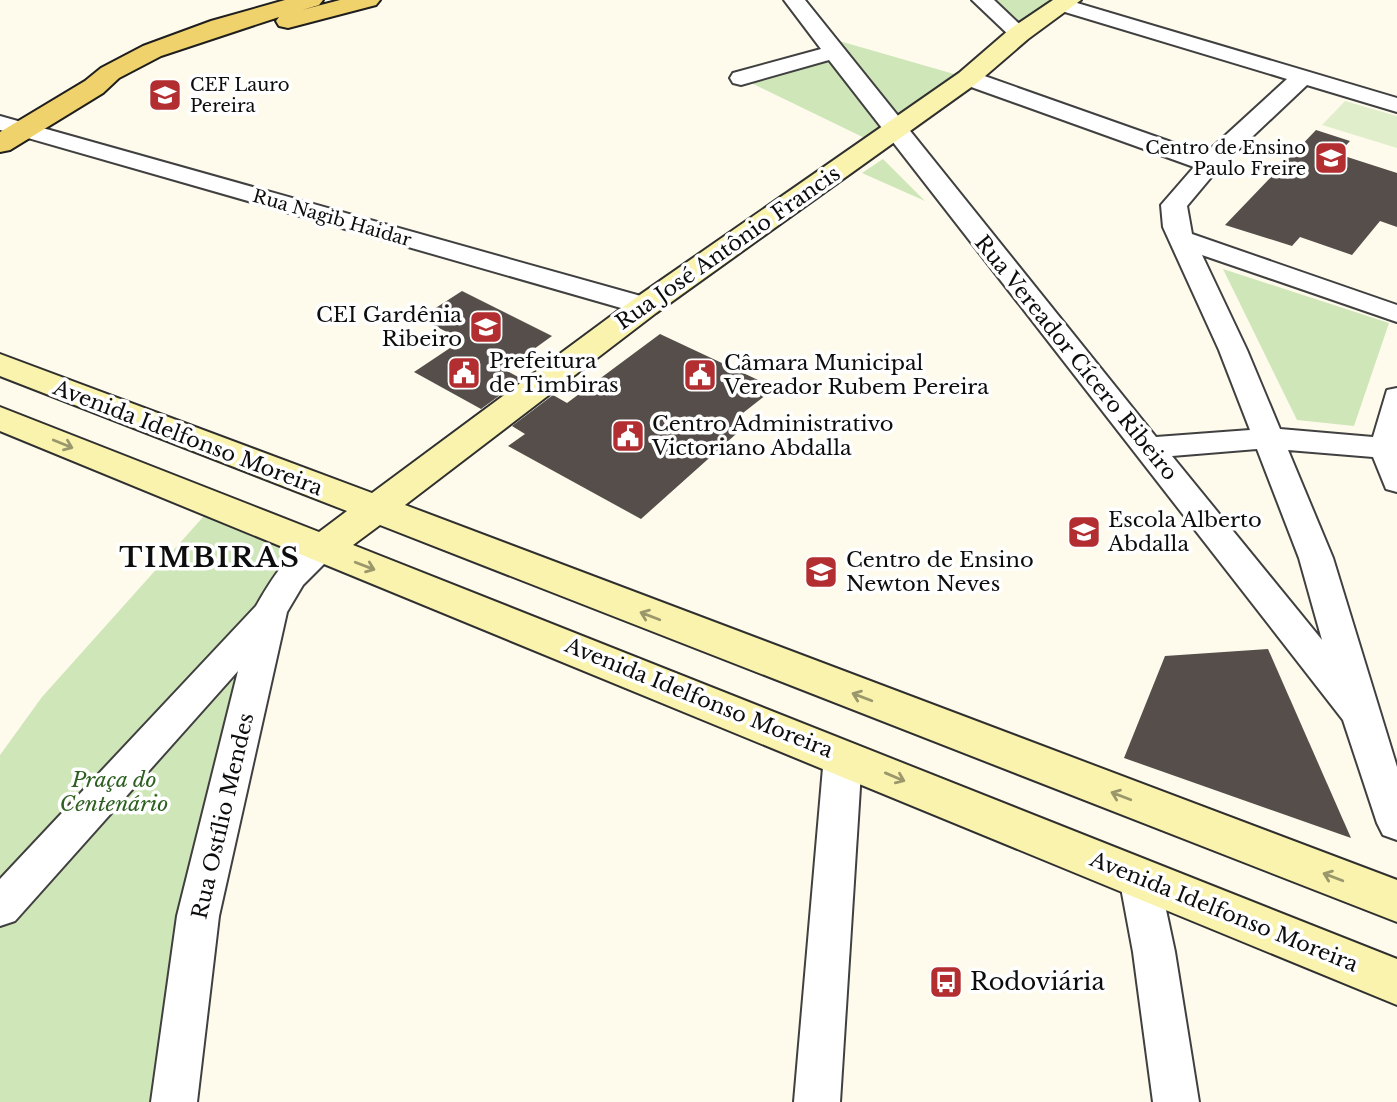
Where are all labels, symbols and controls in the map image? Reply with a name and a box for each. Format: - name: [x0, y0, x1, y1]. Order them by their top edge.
- place label: CEF Lauro Pereira: [190, 74, 289, 117]
- school or university icon: CEF Lauro Pereira: [146, 76, 184, 114]
- place label: Centro de Ensino Paulo Freire: [1145, 137, 1306, 180]
- school or university icon: Centro de Ensino Paulo Freire: [1312, 139, 1350, 177]
- street label: Rua José Antônio Francis: [611, 161, 845, 335]
- street label: Rua Nagib Haidar: [250, 185, 414, 251]
- street label: Rua Vereador Cícero Ribeiro: [969, 230, 1183, 486]
- place label: CEI Gardênia Ribeiro: [316, 302, 462, 352]
- school or university icon: CEI Gardênia Ribeiro: [467, 308, 505, 346]
- place label: Prefeitura de Timbiras: [489, 348, 619, 398]
- place label: Câmara Municipal Vereador Rubem Pereira: [723, 350, 989, 400]
- public building icon: Prefeitura de Timbiras: [445, 354, 483, 392]
- public building icon: Câmara Municipal Vereador Rubem Pereira: [681, 356, 719, 394]
- street label: Avenida Idelfonso Moreira: [49, 374, 327, 502]
- place label: Centro Administrativo Victoriano Abdalla: [651, 411, 894, 461]
- public building icon: Centro Administrativo Victoriano Abdalla: [609, 417, 647, 455]
- one-way arrow: [52, 438, 73, 451]
- place label: Escola Alberto Abdalla: [1107, 507, 1262, 557]
- school or university icon: Escola Alberto Abdalla: [1065, 513, 1103, 551]
- district label: TIMBIRAS: [119, 540, 301, 575]
- place label: Centro de Ensino Newton Neves: [846, 547, 1034, 597]
- school or university icon: Centro de Ensino Newton Neves: [802, 553, 840, 591]
- one-way arrow: [353, 561, 375, 573]
- one-way arrow: [639, 609, 661, 621]
- street label: Avenida Idelfonso Moreira: [560, 632, 837, 764]
- one-way arrow: [852, 690, 874, 703]
- street label: Rua Ostílio Mendes: [187, 710, 259, 922]
- park label: Praça do Centenário: [60, 767, 168, 817]
- one-way arrow: [883, 772, 905, 785]
- one-way arrow: [1110, 788, 1132, 801]
- street label: Avenida Idelfonso Moreira: [1085, 846, 1362, 978]
- one-way arrow: [1323, 870, 1345, 882]
- bus stop icon: Rodoviária: [927, 963, 965, 1001]
- place label: Rodoviária: [970, 967, 1106, 996]

